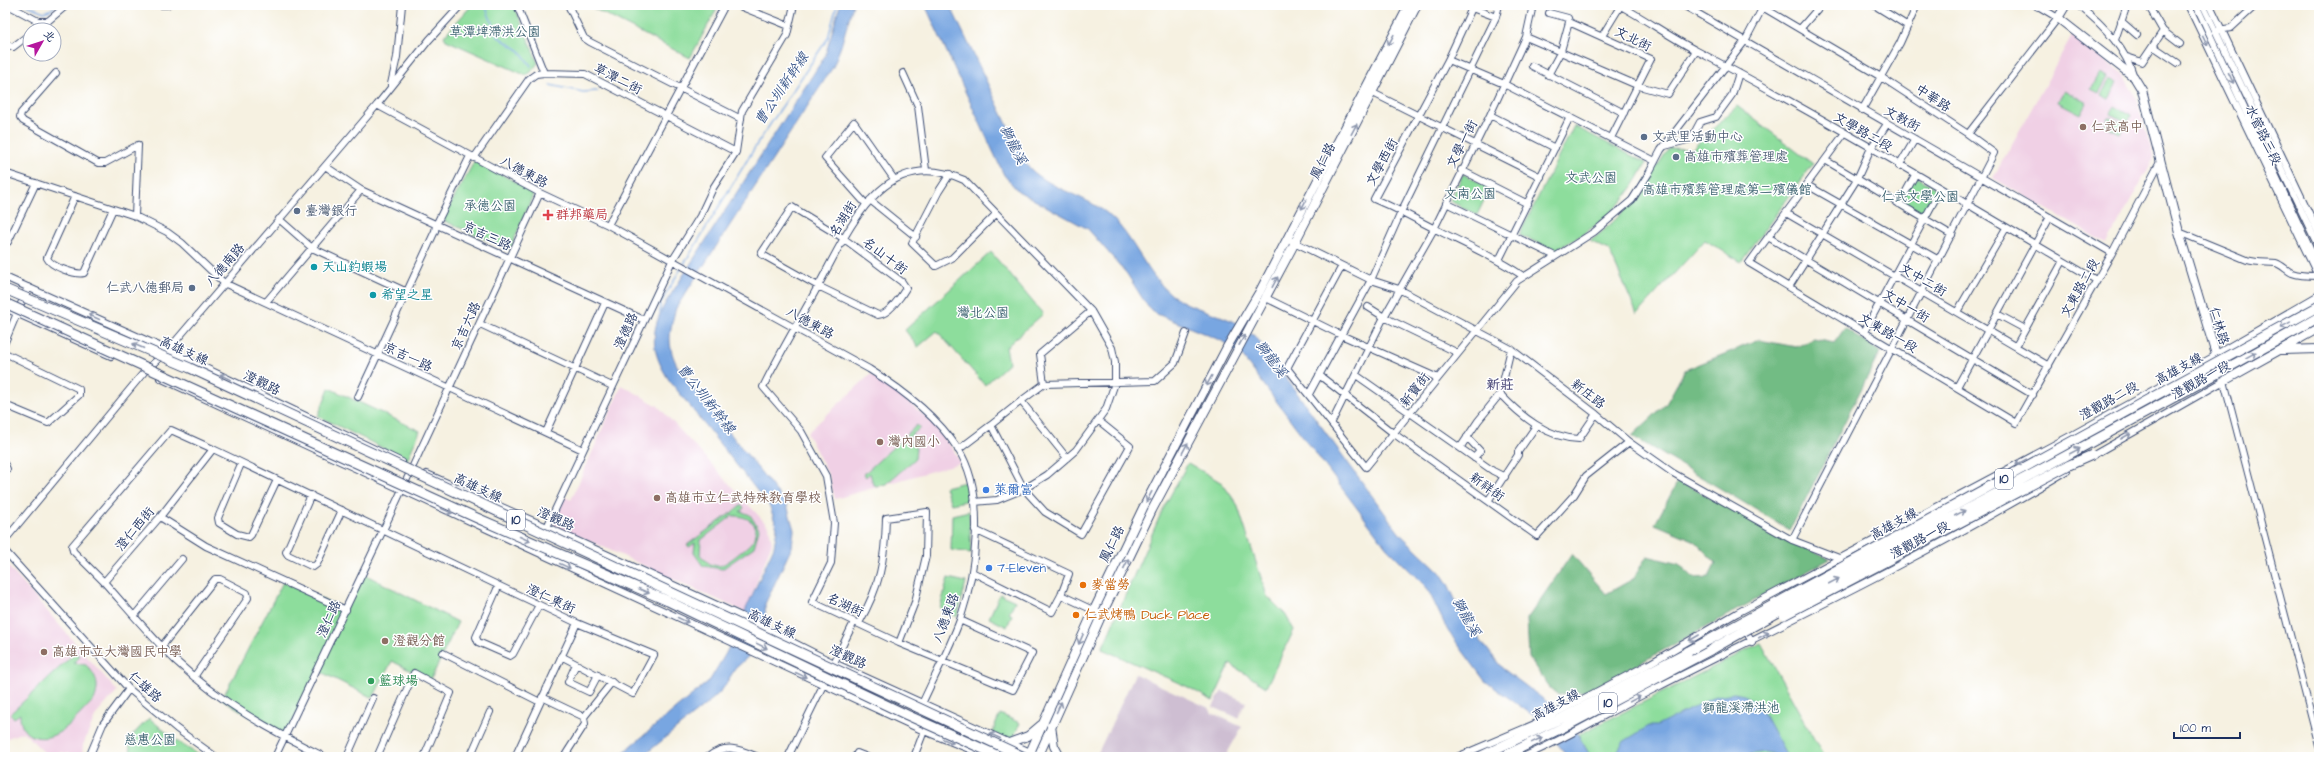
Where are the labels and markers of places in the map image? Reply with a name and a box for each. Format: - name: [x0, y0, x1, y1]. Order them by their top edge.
- place label: 仁武高中: [2091, 118, 2143, 136]
- marker: 仁武高中: [2078, 122, 2088, 132]
- place label: 文武里活動中心: [1652, 128, 1743, 146]
- marker: 文武里活動中心: [1639, 132, 1649, 142]
- place label: 高雄市殯葬管理處: [1684, 148, 1788, 166]
- marker: 高雄市殯葬管理處: [1671, 152, 1681, 162]
- place label: 臺灣銀行: [305, 202, 357, 220]
- marker: 臺灣銀行: [292, 206, 302, 216]
- place label: 群邦藥局: [556, 206, 608, 224]
- marker: 群邦藥局: [543, 210, 553, 220]
- place label: 天山釣蝦場: [322, 258, 387, 276]
- marker: 天山釣蝦場: [309, 262, 319, 272]
- place label: 仁武八德郵局: [106, 279, 184, 297]
- marker: 仁武八德郵局: [187, 283, 197, 293]
- place label: 希望之星: [381, 286, 433, 304]
- marker: 希望之星: [368, 290, 378, 300]
- place label: 灣內國小: [888, 433, 940, 451]
- marker: 灣內國小: [875, 437, 885, 447]
- place label: 萊爾富: [994, 481, 1033, 499]
- marker: 萊爾富: [981, 485, 991, 495]
- place label: 高雄市立仁武特殊教育學校: [665, 489, 821, 507]
- marker: 高雄市立仁武特殊教育學校: [652, 493, 662, 503]
- place label: 7-Eleven: [997, 559, 1047, 577]
- marker: 7-Eleven: [984, 563, 994, 573]
- place label: 麥當勞: [1091, 576, 1130, 594]
- marker: 麥當勞: [1078, 580, 1088, 590]
- place label: 仁武烤鴨 Duck Place: [1084, 606, 1210, 624]
- marker: 仁武烤鴨 Duck Place: [1071, 610, 1081, 620]
- place label: 澄觀分館: [393, 632, 445, 650]
- marker: 澄觀分館: [380, 636, 390, 646]
- place label: 高雄市立大灣國民中學: [52, 643, 182, 661]
- marker: 高雄市立大灣國民中學: [39, 647, 49, 657]
- place label: 籃球場: [379, 672, 418, 690]
- marker: 籃球場: [366, 676, 376, 686]

